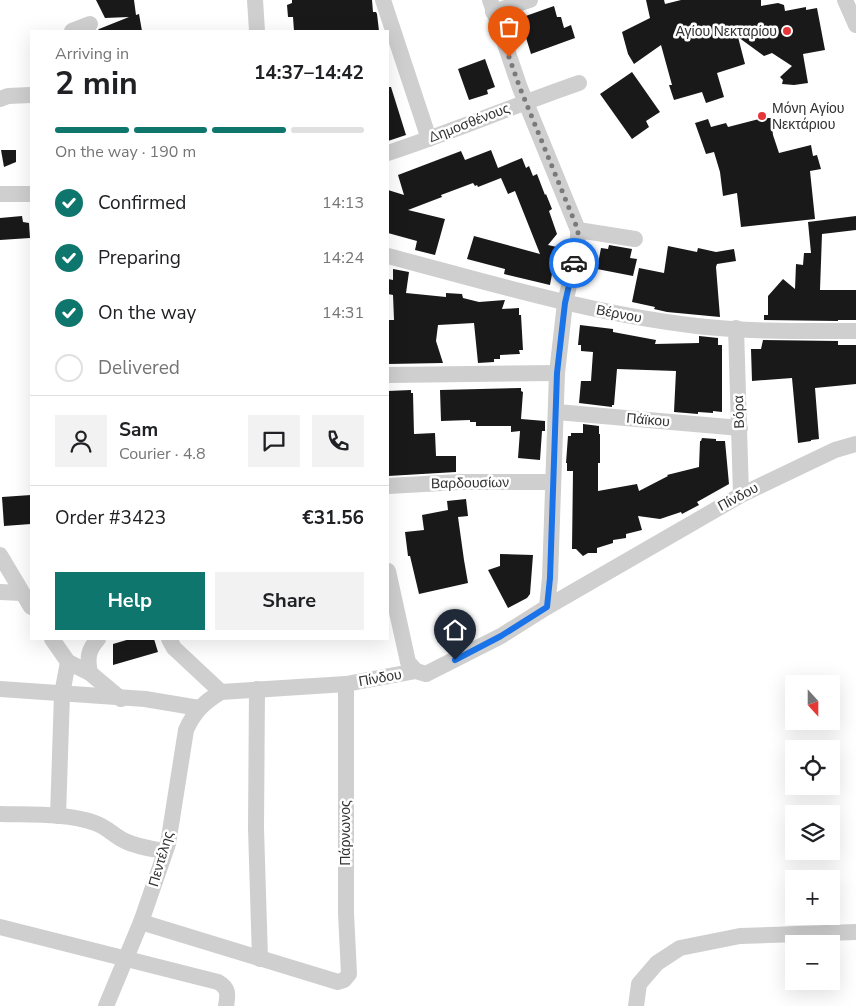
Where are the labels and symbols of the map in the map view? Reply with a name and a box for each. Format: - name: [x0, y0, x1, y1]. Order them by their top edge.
- pin: [488, 6, 530, 57]
- place label: Αγίου Νεκταρίου: [675, 22, 777, 41]
- marker: Αγίου Νεκταρίου: [781, 25, 793, 37]
- street label: Δημοσθένους: [426, 99, 513, 147]
- place label: Μόνη Αγίου Νεκτάριου: [772, 99, 844, 134]
- marker: Μόνη Αγίου Νεκτάριου: [756, 110, 768, 122]
- courier: [549, 238, 599, 288]
- street label: Βέρνου: [595, 300, 643, 328]
- street label: Βόρα: [729, 395, 749, 429]
- street label: Πάϊκου: [625, 409, 671, 431]
- street label: Βαρδουσίων: [431, 473, 509, 493]
- street label: Πίνδου: [714, 478, 762, 516]
- pin: [434, 609, 476, 660]
- street label: Πίνδου: [357, 665, 403, 691]
- north arrow: [785, 675, 840, 730]
- street label: Πάρνωνος: [336, 800, 355, 866]
- street label: Πεντέλης: [144, 829, 178, 889]

